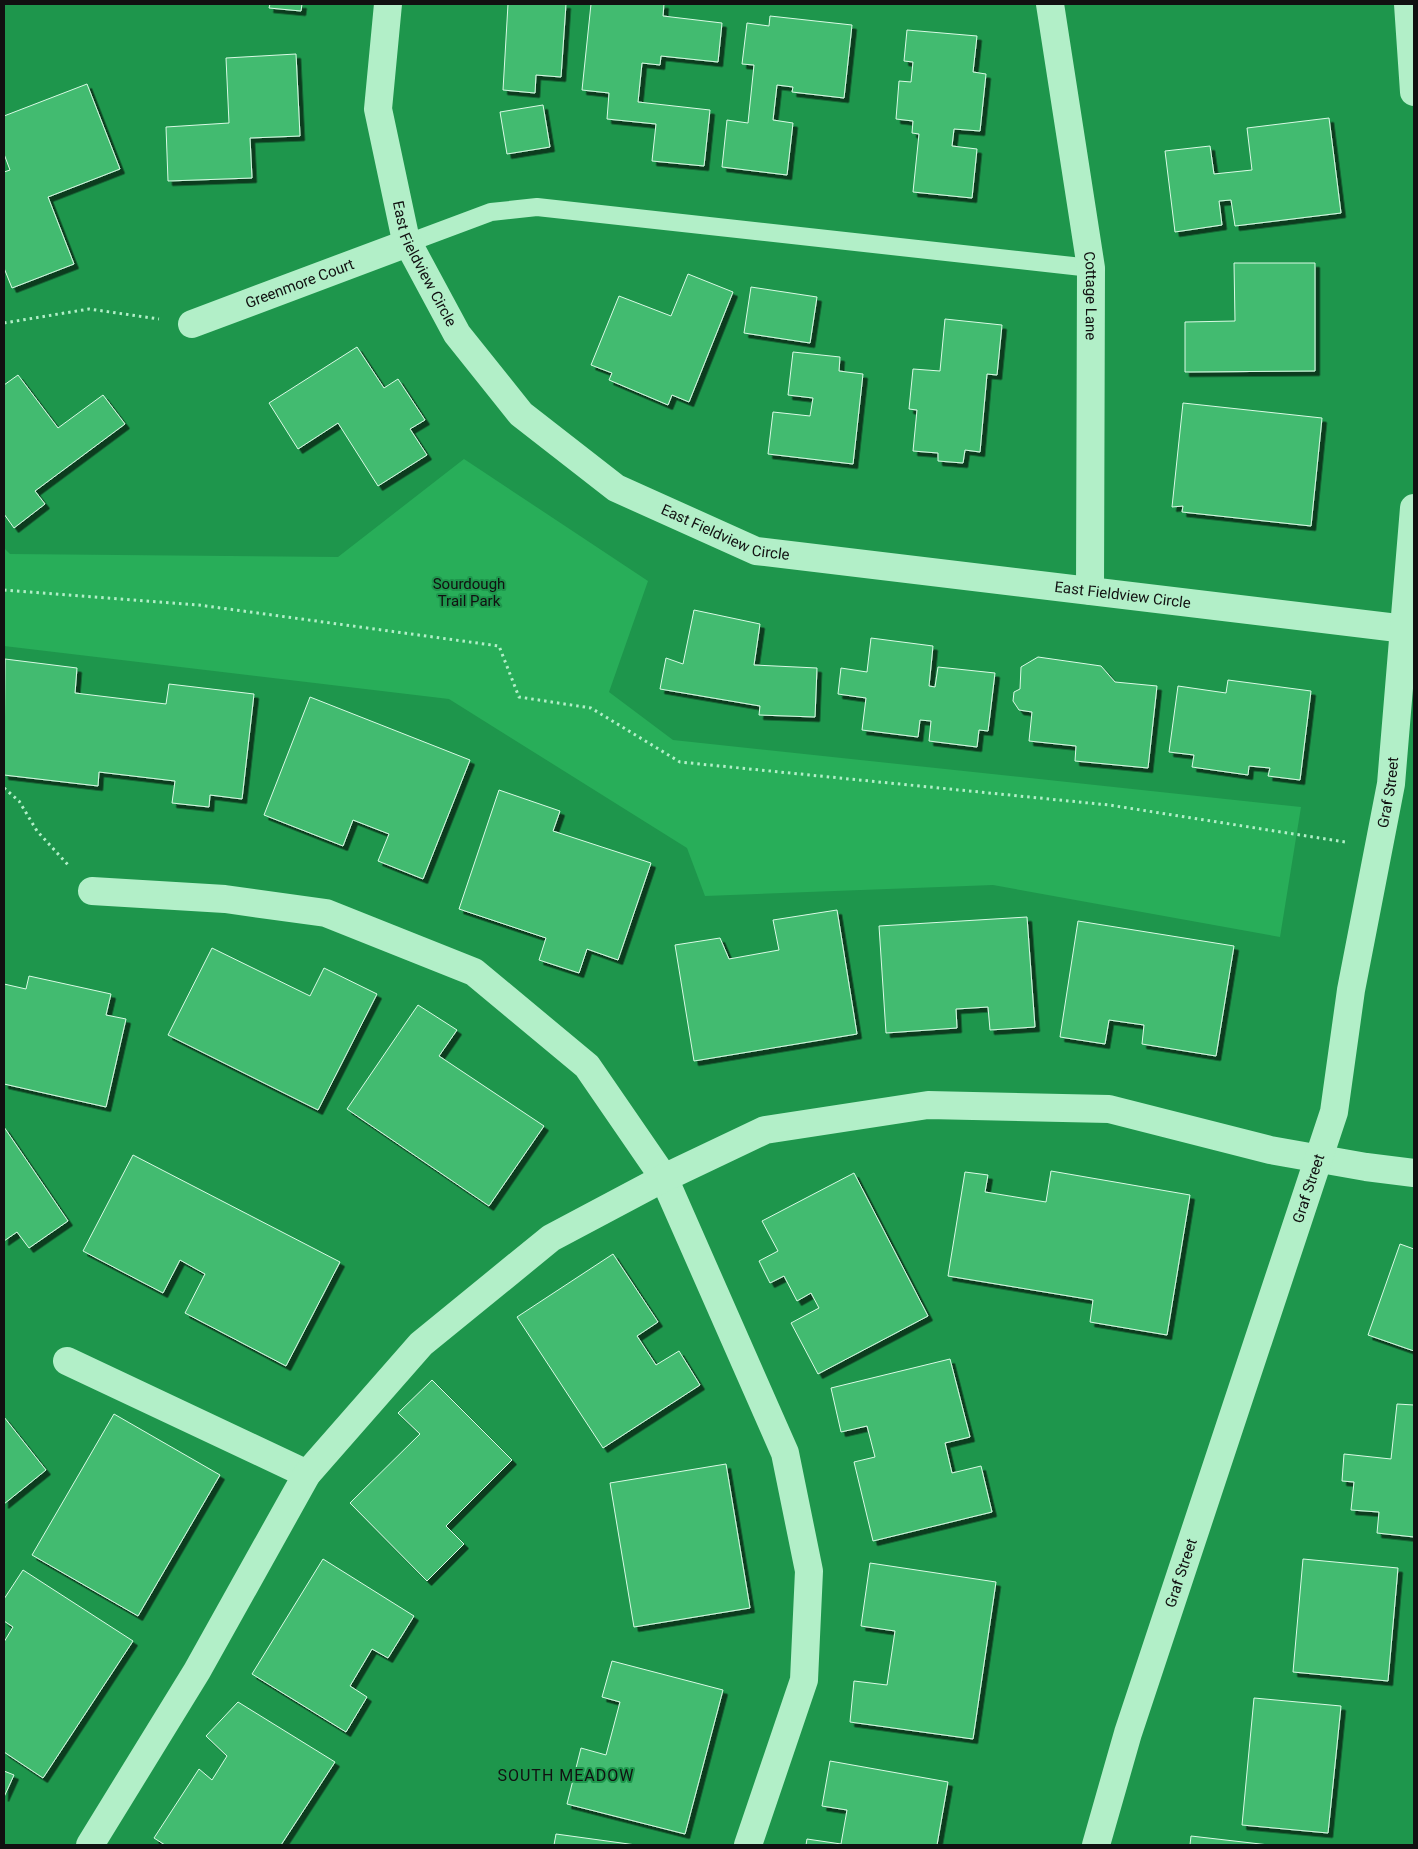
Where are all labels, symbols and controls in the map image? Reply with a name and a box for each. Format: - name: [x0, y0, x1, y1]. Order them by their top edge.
- street label: East Fieldview Circle: [389, 199, 460, 330]
- street label: Cottage Lane: [1080, 250, 1100, 340]
- street label: Greenmore Court: [243, 255, 357, 312]
- street label: East Fieldview Circle: [658, 500, 791, 564]
- park label: Sourdough Trail Park: [433, 575, 505, 610]
- street label: East Fieldview Circle: [1054, 578, 1192, 612]
- street label: Graf Street: [1374, 756, 1402, 830]
- street label: Graf Street: [1289, 1152, 1328, 1226]
- street label: Graf Street: [1161, 1536, 1201, 1610]
- district label: SOUTH MEADOW: [497, 1766, 635, 1785]

